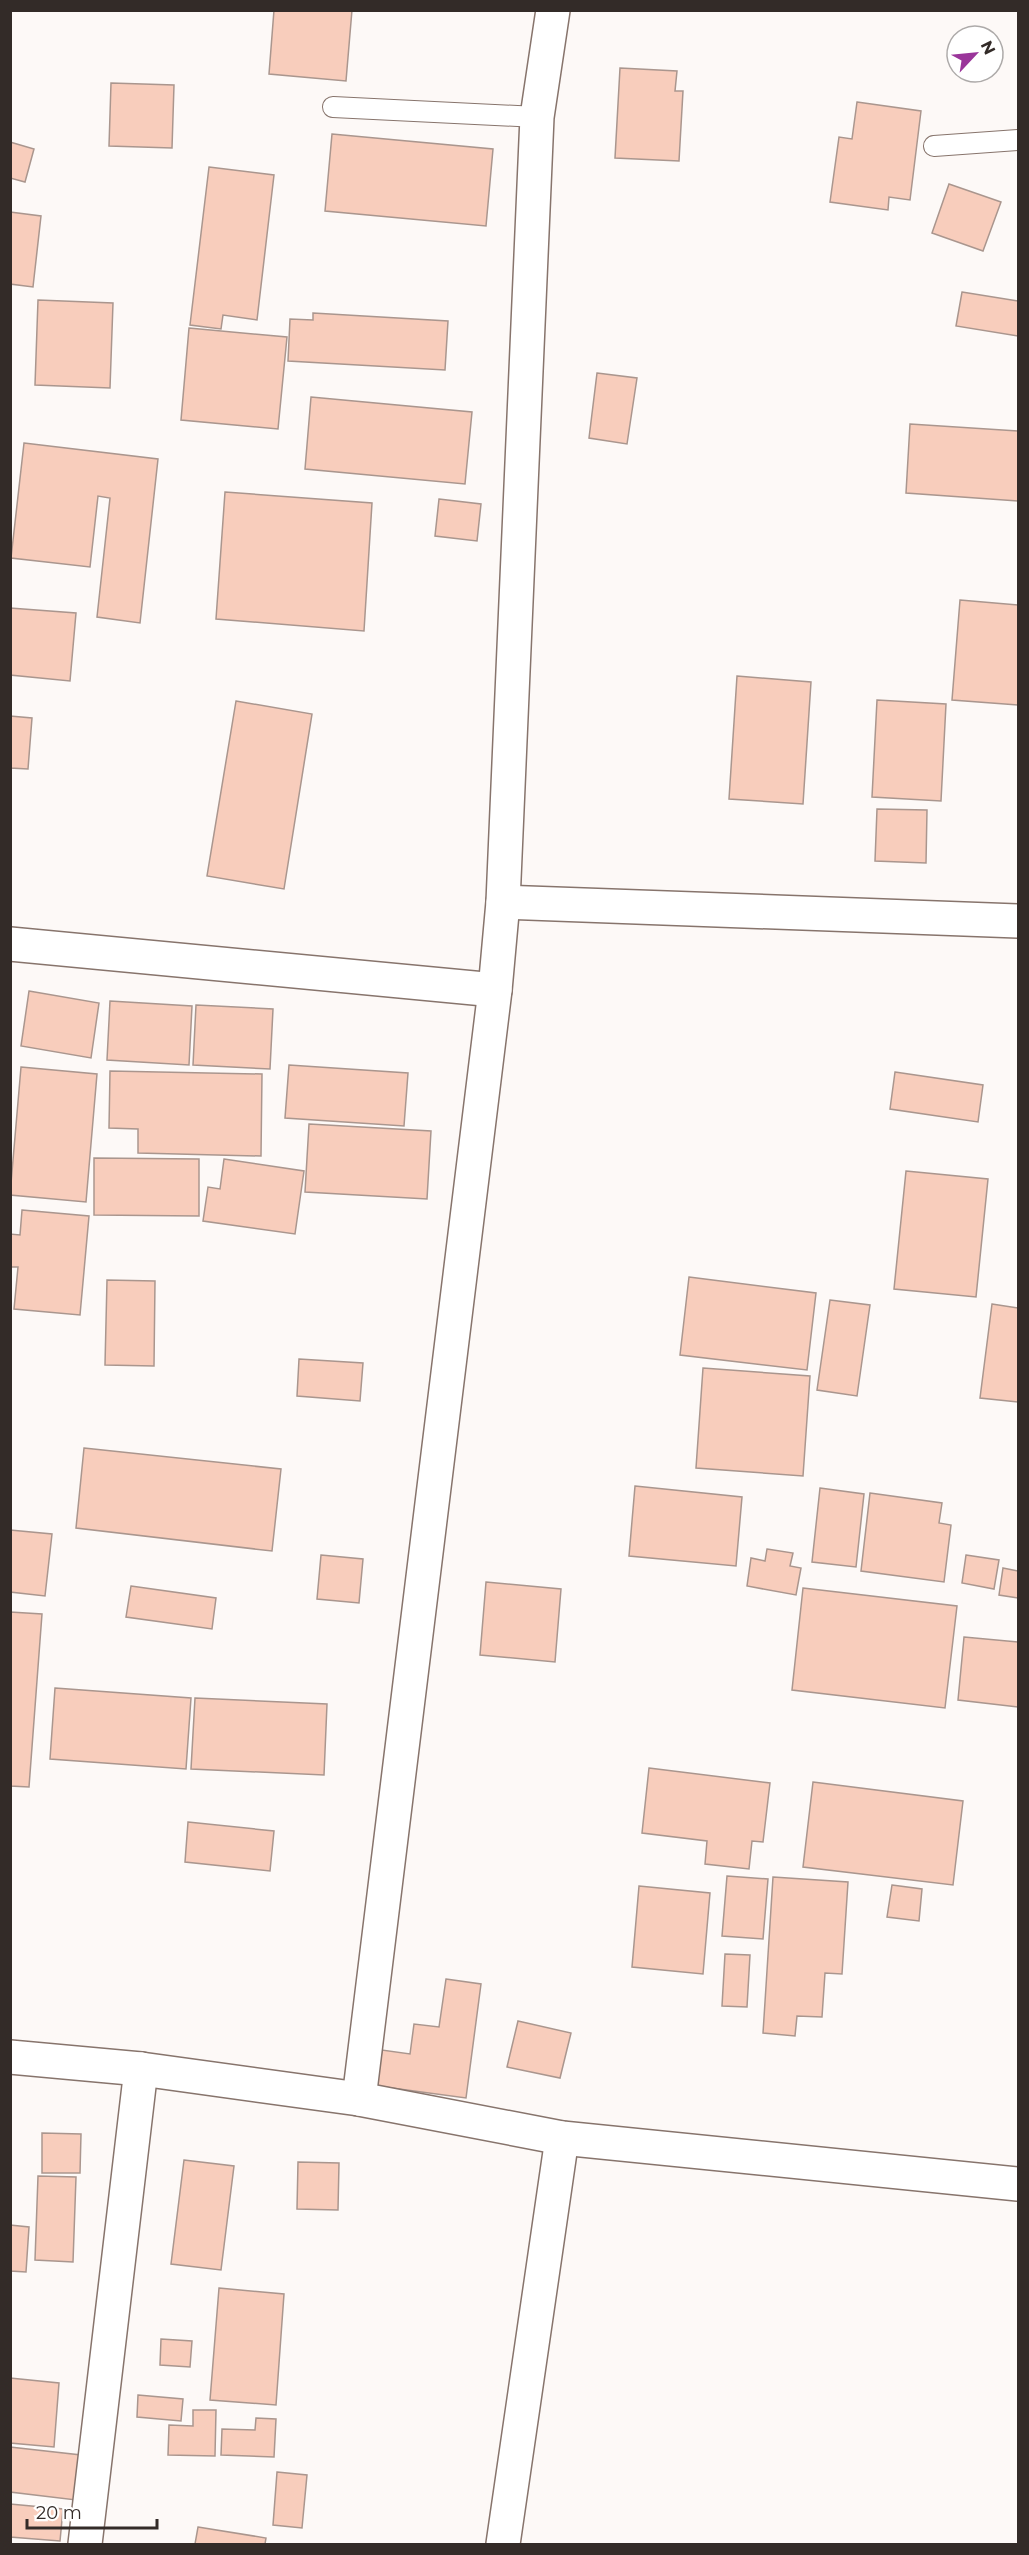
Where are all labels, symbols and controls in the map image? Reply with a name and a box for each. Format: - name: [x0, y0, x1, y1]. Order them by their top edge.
- north arrow: [945, 24, 1005, 84]
- text: N: [977, 38, 999, 58]
- scale bar: [27, 2492, 158, 2530]
- text: 20 m: [36, 2502, 82, 2524]

